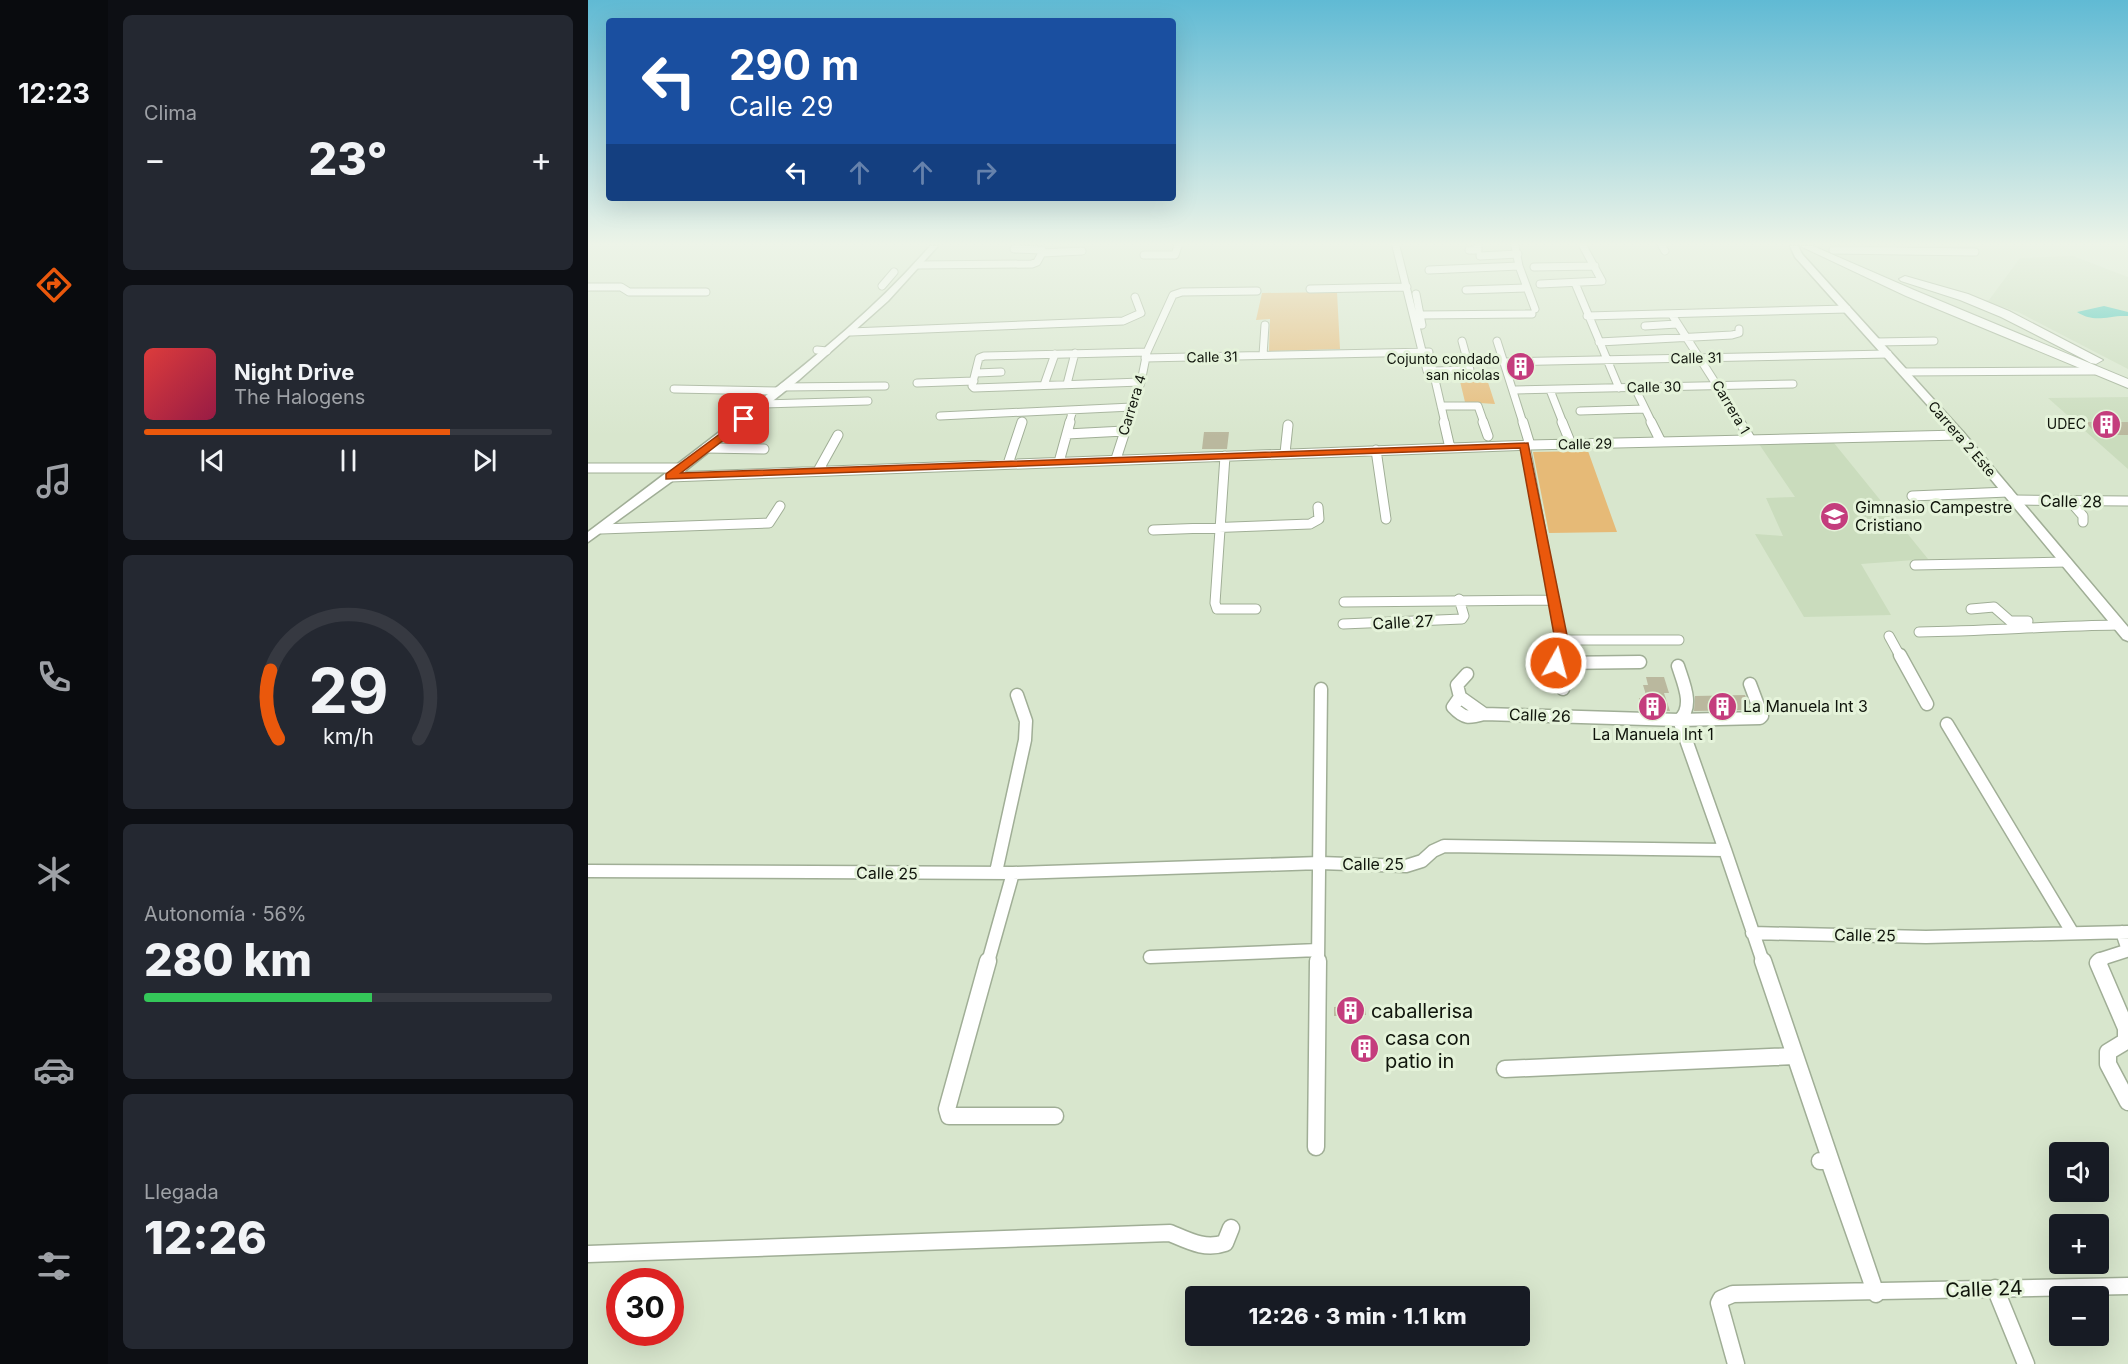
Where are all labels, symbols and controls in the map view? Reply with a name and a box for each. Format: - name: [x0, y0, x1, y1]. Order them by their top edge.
- text: 290 m: [729, 39, 859, 90]
- icon: left: [630, 42, 708, 120]
- text: 12:23: [18, 77, 90, 110]
- text: Calle 29: [729, 90, 834, 123]
- text: Clima: [144, 101, 197, 125]
- text: 23°: [309, 131, 387, 186]
- text: −: [144, 139, 166, 179]
- text: +: [530, 139, 552, 179]
- icon: left: [780, 156, 813, 189]
- icon: ahead: [843, 156, 876, 189]
- icon: ahead: [906, 156, 939, 189]
- icon: right: [969, 156, 1002, 189]
- icon: directions: [33, 264, 75, 306]
- street label: Calle 31: [1186, 348, 1238, 365]
- street label: Calle 31: [1670, 349, 1722, 366]
- place label: Cojunto condado san nicolas: [1387, 350, 1500, 383]
- building icon: Cojunto condado san nicolas: [1505, 351, 1537, 383]
- text: Night Drive: [234, 359, 354, 385]
- street label: Carrera 4: [1114, 372, 1149, 437]
- street label: Carrera 1: [1709, 377, 1754, 437]
- street label: Calle 30: [1627, 378, 1681, 395]
- text: The Halogens: [234, 385, 365, 409]
- pin: [718, 393, 769, 444]
- street label: Carrera 2 Este: [1925, 397, 2000, 480]
- icon: arrive: [727, 402, 760, 435]
- building icon: UDEC: [2091, 408, 2123, 440]
- place label: UDEC: [2047, 415, 2086, 432]
- street label: Calle 29: [1558, 435, 1612, 452]
- icon: previous: [196, 444, 229, 477]
- icon: pause: [332, 444, 365, 477]
- icon: next: [468, 444, 501, 477]
- icon: music: [33, 460, 75, 502]
- street label: Calle 28: [2040, 490, 2102, 512]
- place label: Gimnasio Campestre Cristiano: [1855, 497, 2012, 535]
- school or university icon: Gimnasio Campestre Cristiano: [1818, 500, 1850, 532]
- street label: Calle 27: [1372, 610, 1434, 634]
- position arrow: [1524, 631, 1588, 695]
- text: 29: [308, 653, 388, 728]
- icon: phone: [33, 656, 75, 698]
- building icon: La Manuela Int 1: [1637, 690, 1669, 722]
- building icon: La Manuela Int 3: [1706, 690, 1738, 722]
- place label: La Manuela Int 3: [1743, 696, 1868, 716]
- street label: Calle 26: [1509, 704, 1571, 726]
- text: km/h: [323, 723, 373, 749]
- place label: La Manuela Int 1: [1592, 724, 1714, 744]
- icon: climate: [33, 853, 75, 895]
- street label: Calle 25: [1342, 854, 1404, 874]
- street label: Calle 25: [856, 862, 918, 884]
- text: Autonomía · 56%: [144, 902, 307, 926]
- street label: Calle 25: [1834, 924, 1896, 946]
- text: 280 km: [144, 932, 312, 987]
- building icon: caballerisa: [1334, 995, 1366, 1027]
- place label: caballerisa: [1371, 999, 1473, 1023]
- place label: casa con patio in: [1385, 1026, 1471, 1073]
- building icon: casa con patio in: [1348, 1033, 1380, 1065]
- icon: car: [33, 1049, 75, 1091]
- map controls: [2049, 1142, 2109, 1346]
- button: sound: [2049, 1142, 2109, 1202]
- text: Llegada: [144, 1180, 219, 1204]
- text: 12:26: [144, 1210, 267, 1265]
- button: +: [2049, 1214, 2109, 1274]
- icon: filters: [33, 1245, 75, 1287]
- speed limit sign: 30: [606, 1268, 684, 1346]
- street label: Calle 24: [1945, 1276, 2023, 1302]
- button: −: [2049, 1286, 2109, 1346]
- text: 12:26 · 3 min · 1.1 km: [1248, 1303, 1467, 1329]

